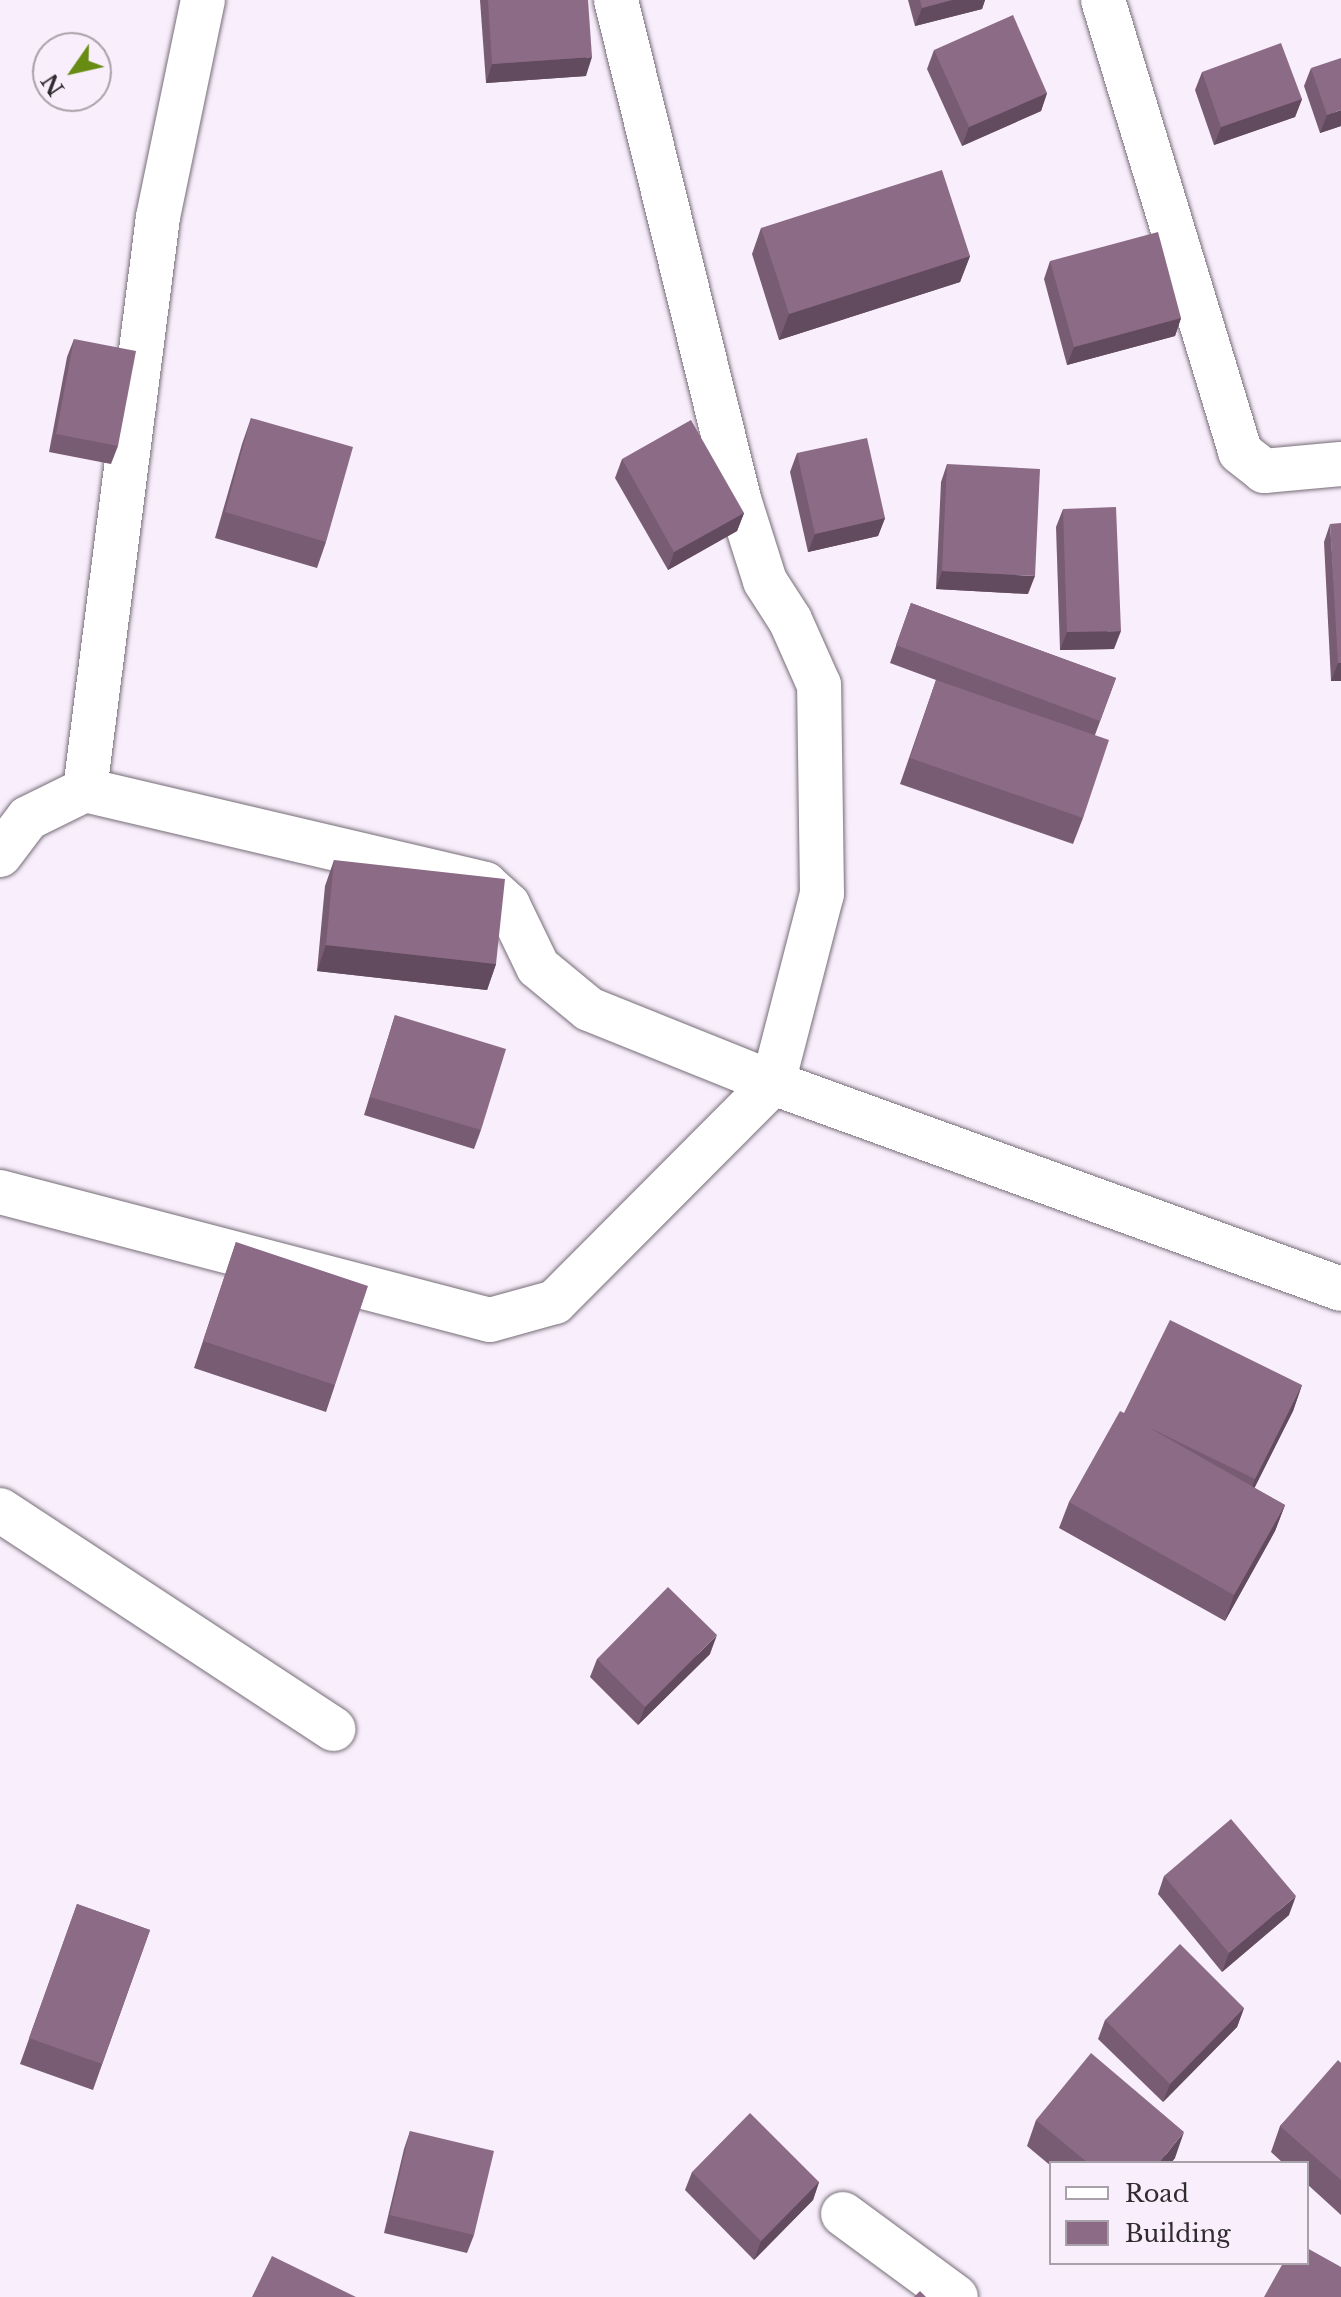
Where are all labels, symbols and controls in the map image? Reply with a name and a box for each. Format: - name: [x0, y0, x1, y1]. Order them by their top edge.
- north arrow: [32, 32, 112, 112]
- text: N: [36, 68, 70, 101]
- legend: [1049, 2161, 1309, 2265]
- text: Road: [1125, 2179, 1189, 2208]
- text: Building: [1125, 2219, 1231, 2248]

